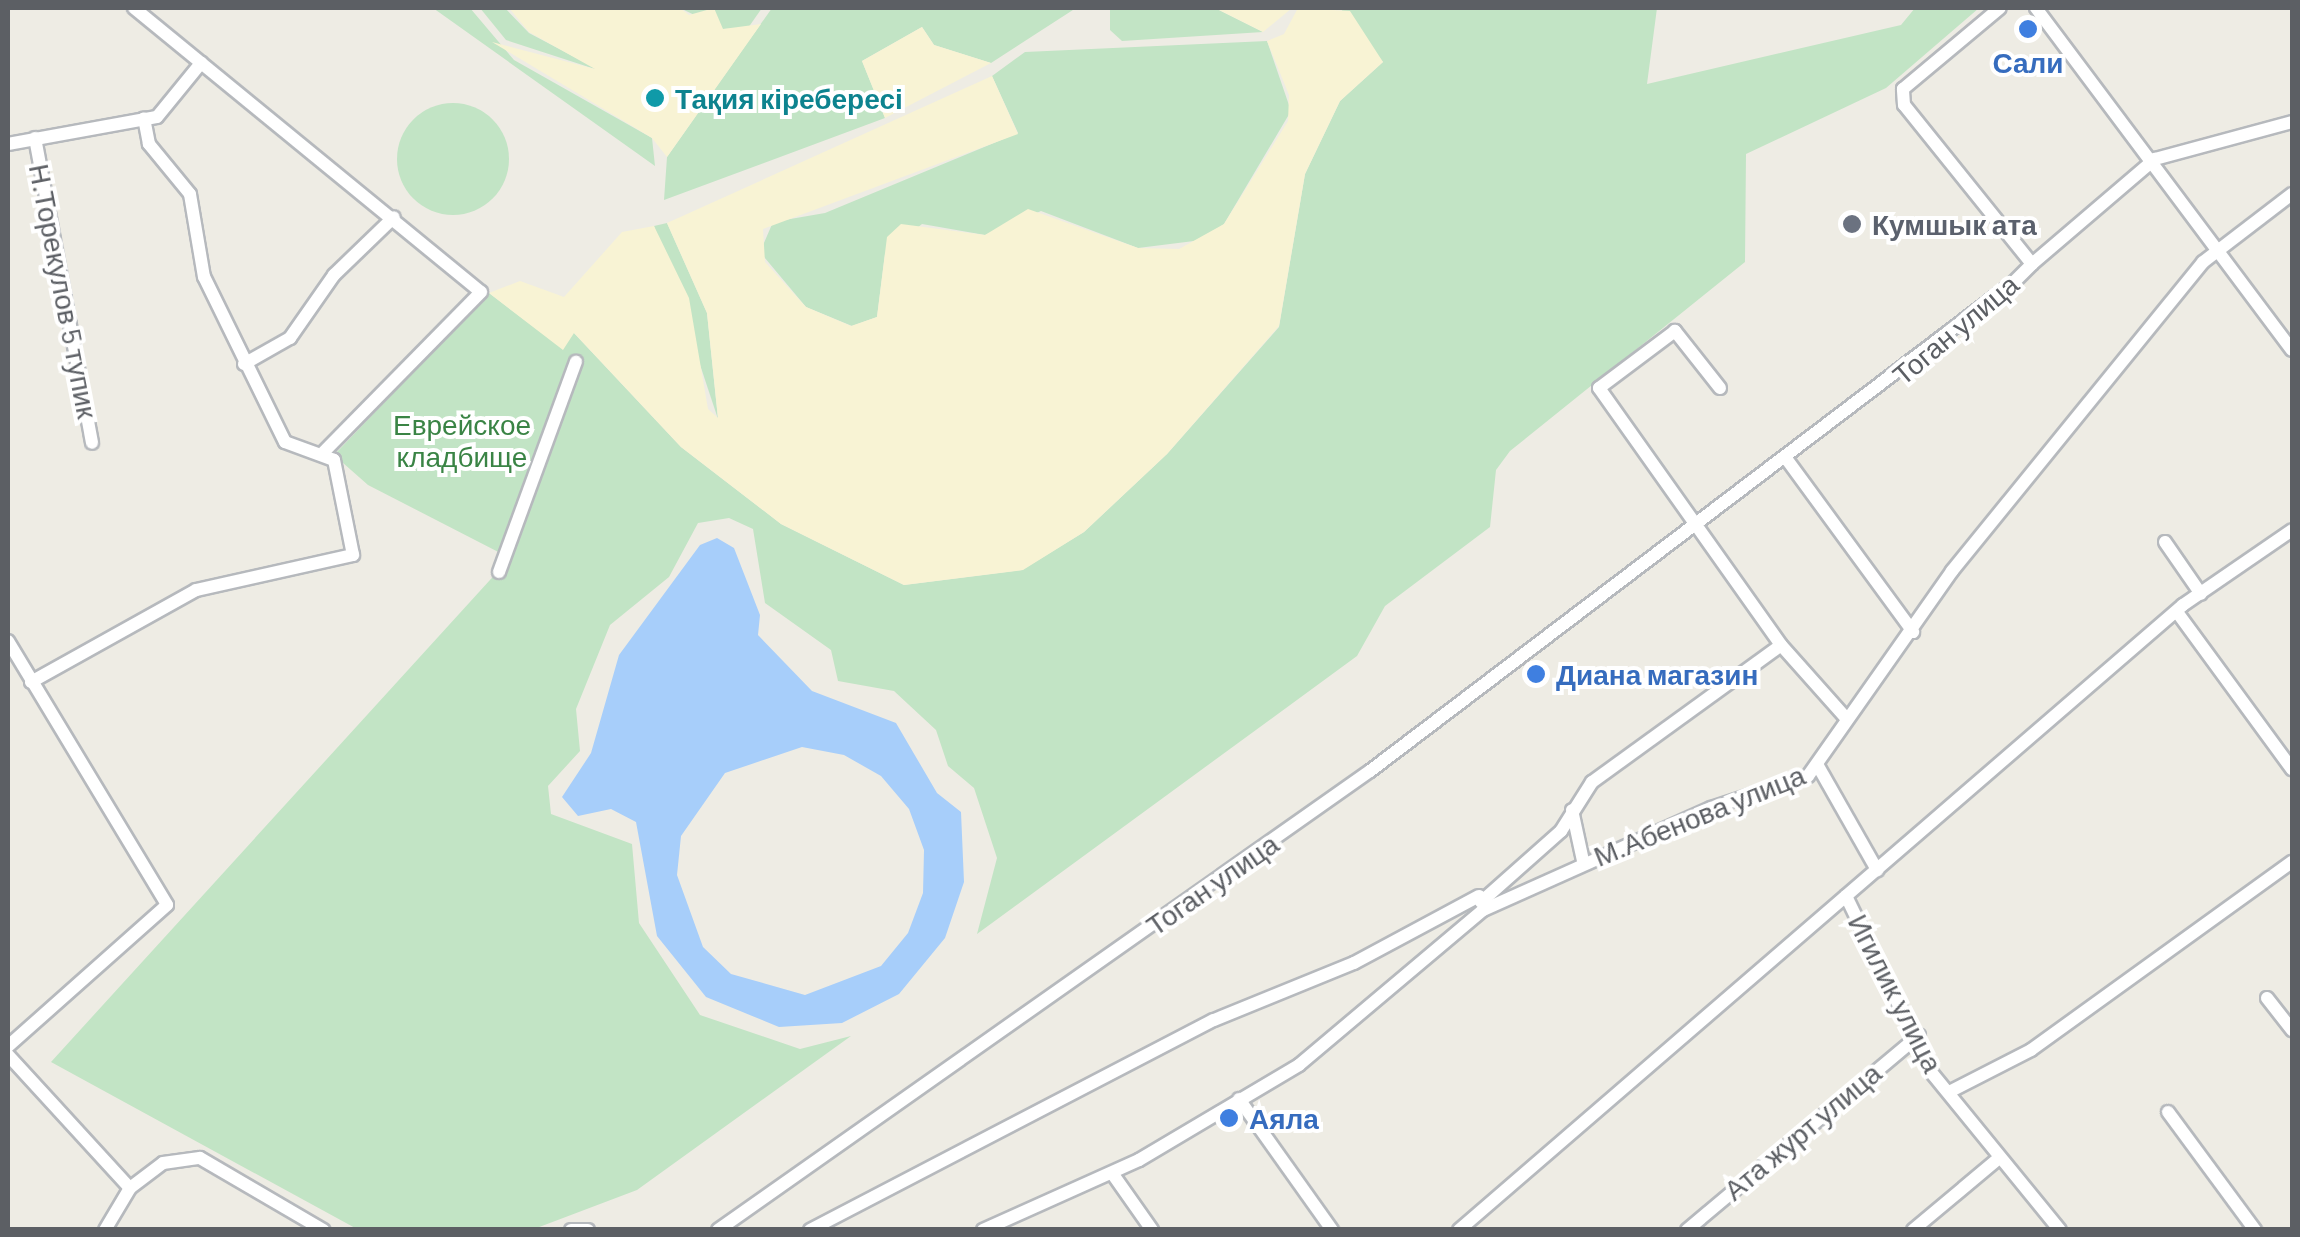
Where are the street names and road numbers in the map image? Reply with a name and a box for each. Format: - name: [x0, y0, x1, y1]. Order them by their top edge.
- street label: Н.Торекулов 5 тупик: [23, 161, 105, 421]
- street label: Тоган улица: [1885, 267, 2025, 391]
- street label: М.Абенова улица: [1588, 757, 1810, 873]
- street label: Тоган улица: [1139, 826, 1285, 942]
- street label: Игилик улица: [1842, 908, 1950, 1078]
- street label: Ата журт улица: [1717, 1056, 1887, 1206]

